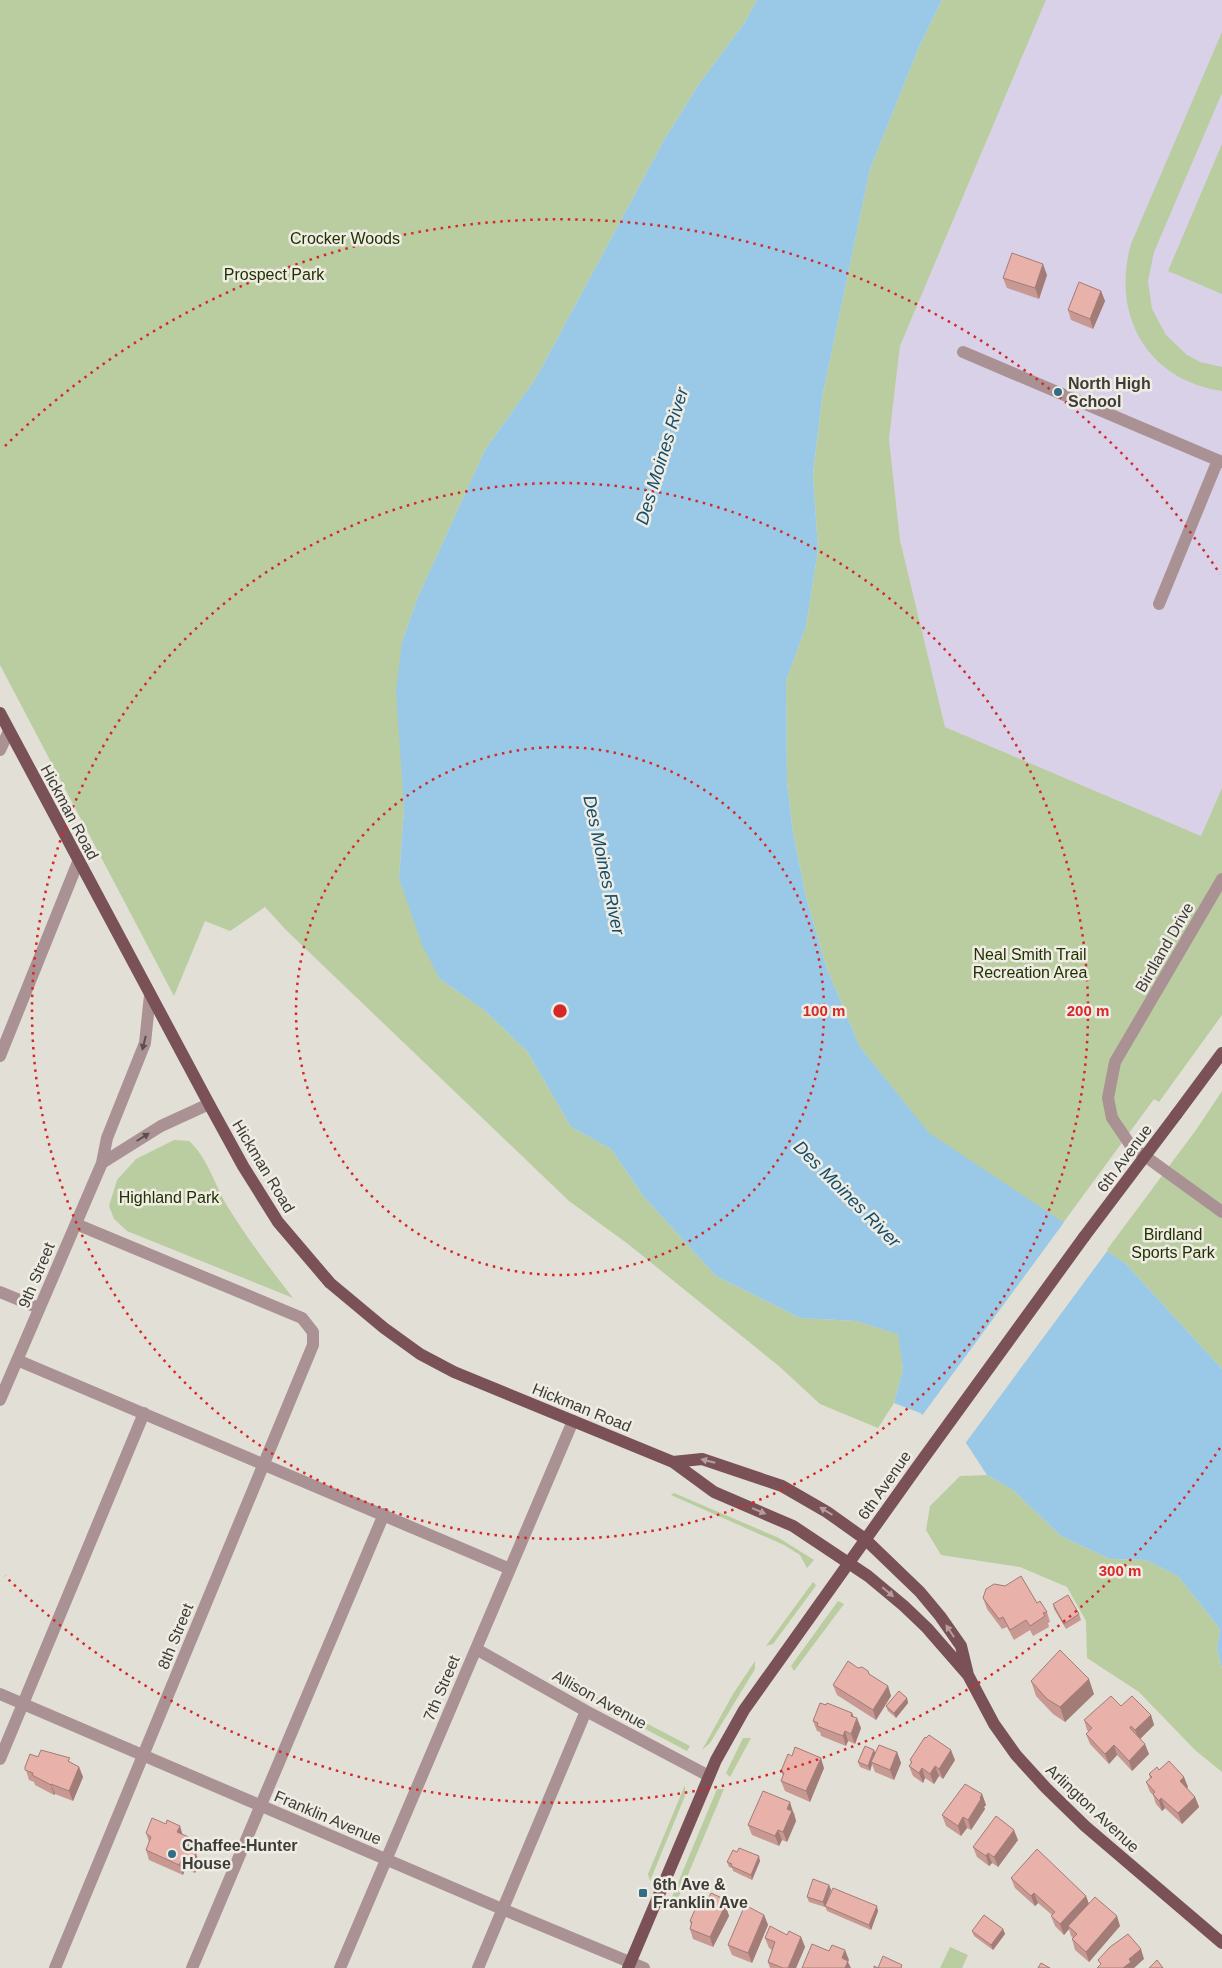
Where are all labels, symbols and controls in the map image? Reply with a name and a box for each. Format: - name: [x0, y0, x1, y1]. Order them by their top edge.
- park label: Crocker Woods: [290, 230, 400, 247]
- park label: Prospect Park: [224, 266, 325, 283]
- place label: North High School: [1068, 375, 1151, 410]
- water label: Des Moines River: [632, 384, 693, 527]
- marker: North High School: [1052, 386, 1064, 398]
- street label: Hickman Road: [37, 762, 102, 863]
- water label: Des Moines River: [579, 793, 629, 938]
- street label: Birdland Drive: [1132, 899, 1197, 995]
- park label: Neal Smith Trail Recreation Area: [973, 946, 1087, 981]
- centre of rings: [551, 1002, 569, 1020]
- text: 100 m: [803, 1002, 845, 1019]
- text: 200 m: [1067, 1002, 1109, 1019]
- one-way arrow: [140, 1036, 148, 1051]
- street label: Hickman Road: [229, 1117, 298, 1216]
- street label: 6th Avenue: [1094, 1121, 1155, 1195]
- one-way arrow: [137, 1133, 150, 1142]
- water label: Des Moines River: [790, 1137, 905, 1252]
- park label: Highland Park: [119, 1189, 220, 1206]
- park label: Birdland Sports Park: [1131, 1226, 1216, 1261]
- street label: 9th Street: [15, 1239, 58, 1310]
- street label: Hickman Road: [530, 1380, 634, 1435]
- street label: 6th Avenue: [855, 1448, 914, 1523]
- one-way arrow: [700, 1457, 715, 1465]
- one-way arrow: [819, 1507, 832, 1516]
- one-way arrow: [752, 1508, 766, 1516]
- text: 300 m: [1099, 1562, 1141, 1579]
- one-way arrow: [881, 1586, 893, 1598]
- street label: 8th Street: [155, 1600, 197, 1672]
- one-way arrow: [945, 1624, 955, 1638]
- street label: 7th Street: [420, 1652, 463, 1723]
- street label: Allison Avenue: [550, 1667, 650, 1732]
- street label: Arlington Avenue: [1043, 1761, 1143, 1856]
- street label: Franklin Avenue: [272, 1787, 384, 1848]
- place label: Chaffee-Hunter House: [182, 1837, 298, 1872]
- marker: Chaffee-Hunter House: [166, 1848, 178, 1860]
- place label: 6th Ave & Franklin Ave: [653, 1876, 748, 1911]
- marker: 6th Ave & Franklin Ave: [637, 1887, 649, 1899]

